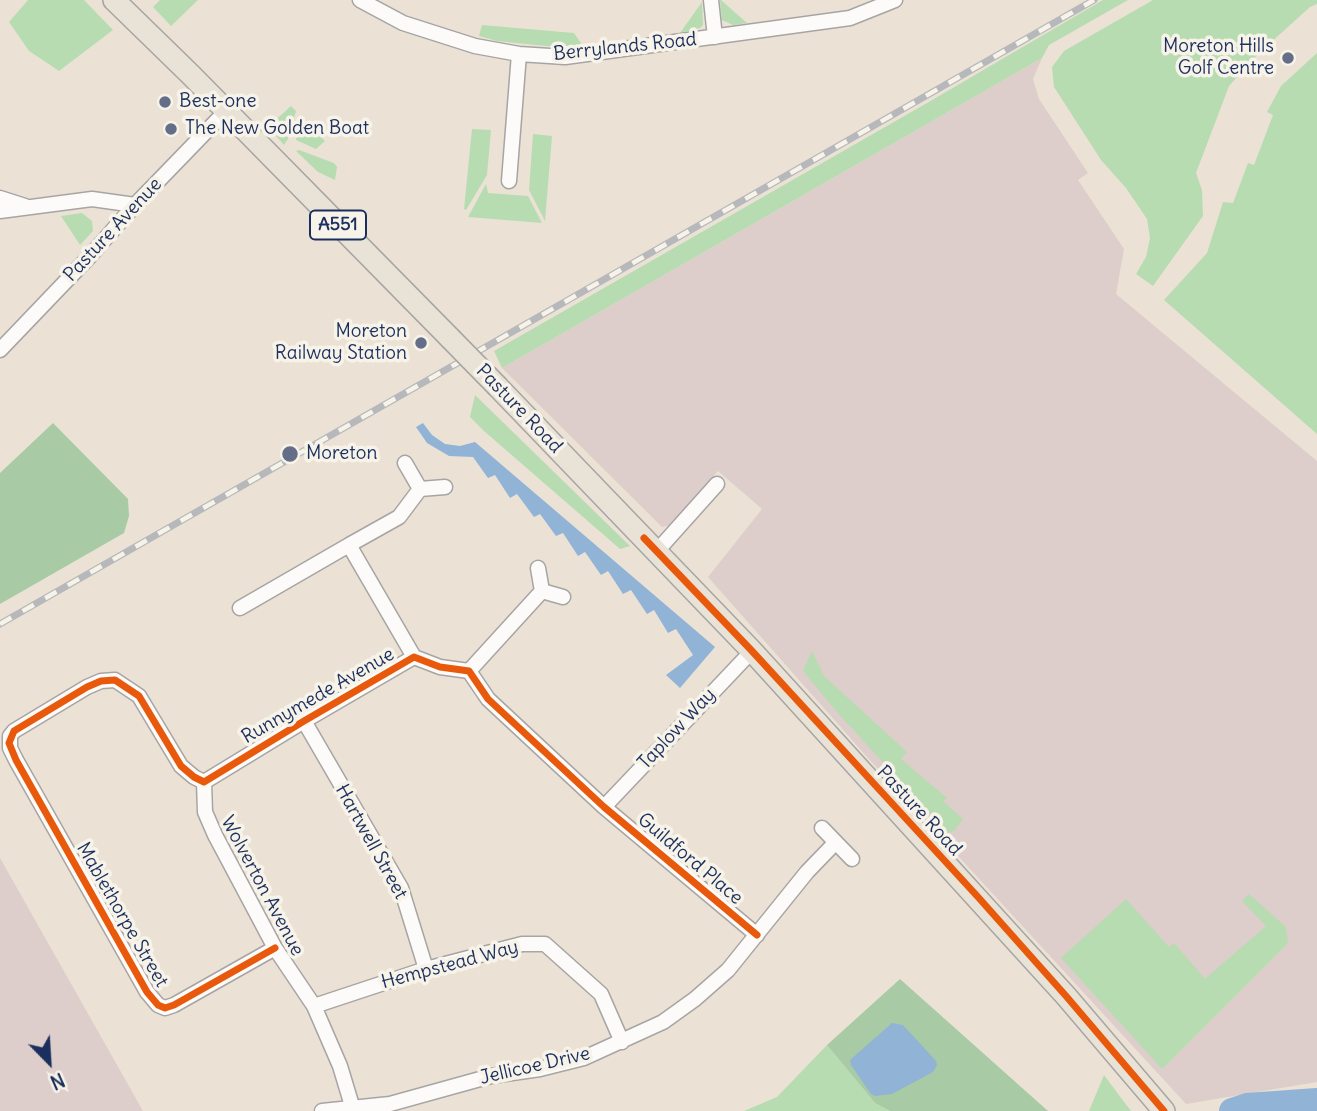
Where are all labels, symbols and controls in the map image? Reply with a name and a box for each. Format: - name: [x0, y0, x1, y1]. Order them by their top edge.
- street label: Berrylands Road: [552, 28, 698, 66]
- place label: Moreton Hills Golf Centre: [1163, 36, 1274, 80]
- marker: Moreton Hills Golf Centre: [1280, 50, 1296, 66]
- place label: Best-one: [179, 91, 256, 113]
- marker: Best-one: [157, 94, 173, 110]
- place label: The New Golden Boat: [185, 118, 369, 140]
- marker: The New Golden Boat: [163, 121, 179, 137]
- street label: Pasture Avenue: [59, 173, 167, 287]
- road number: A551: [310, 210, 366, 240]
- place label: Moreton Railway Station: [275, 321, 407, 365]
- marker: Moreton Railway Station: [413, 335, 429, 351]
- street label: Pasture Road: [471, 360, 567, 458]
- place label: Moreton: [306, 443, 377, 465]
- marker: Moreton: [280, 444, 300, 464]
- street label: Runnymede Avenue: [238, 643, 398, 749]
- street label: Taplow Way: [634, 684, 720, 774]
- street label: Pasture Road: [872, 761, 966, 861]
- street label: Hartwell Street: [330, 781, 412, 903]
- street label: Guildford Place: [633, 808, 747, 910]
- street label: Wolverton Avenue: [216, 812, 308, 960]
- street label: Mablethorpe Street: [71, 839, 173, 991]
- street label: Hempstead Way: [379, 936, 521, 994]
- north arrow: [14, 1027, 84, 1097]
- street label: Jellicoe Drive: [478, 1042, 592, 1090]
- text: N: [47, 1068, 68, 1095]

